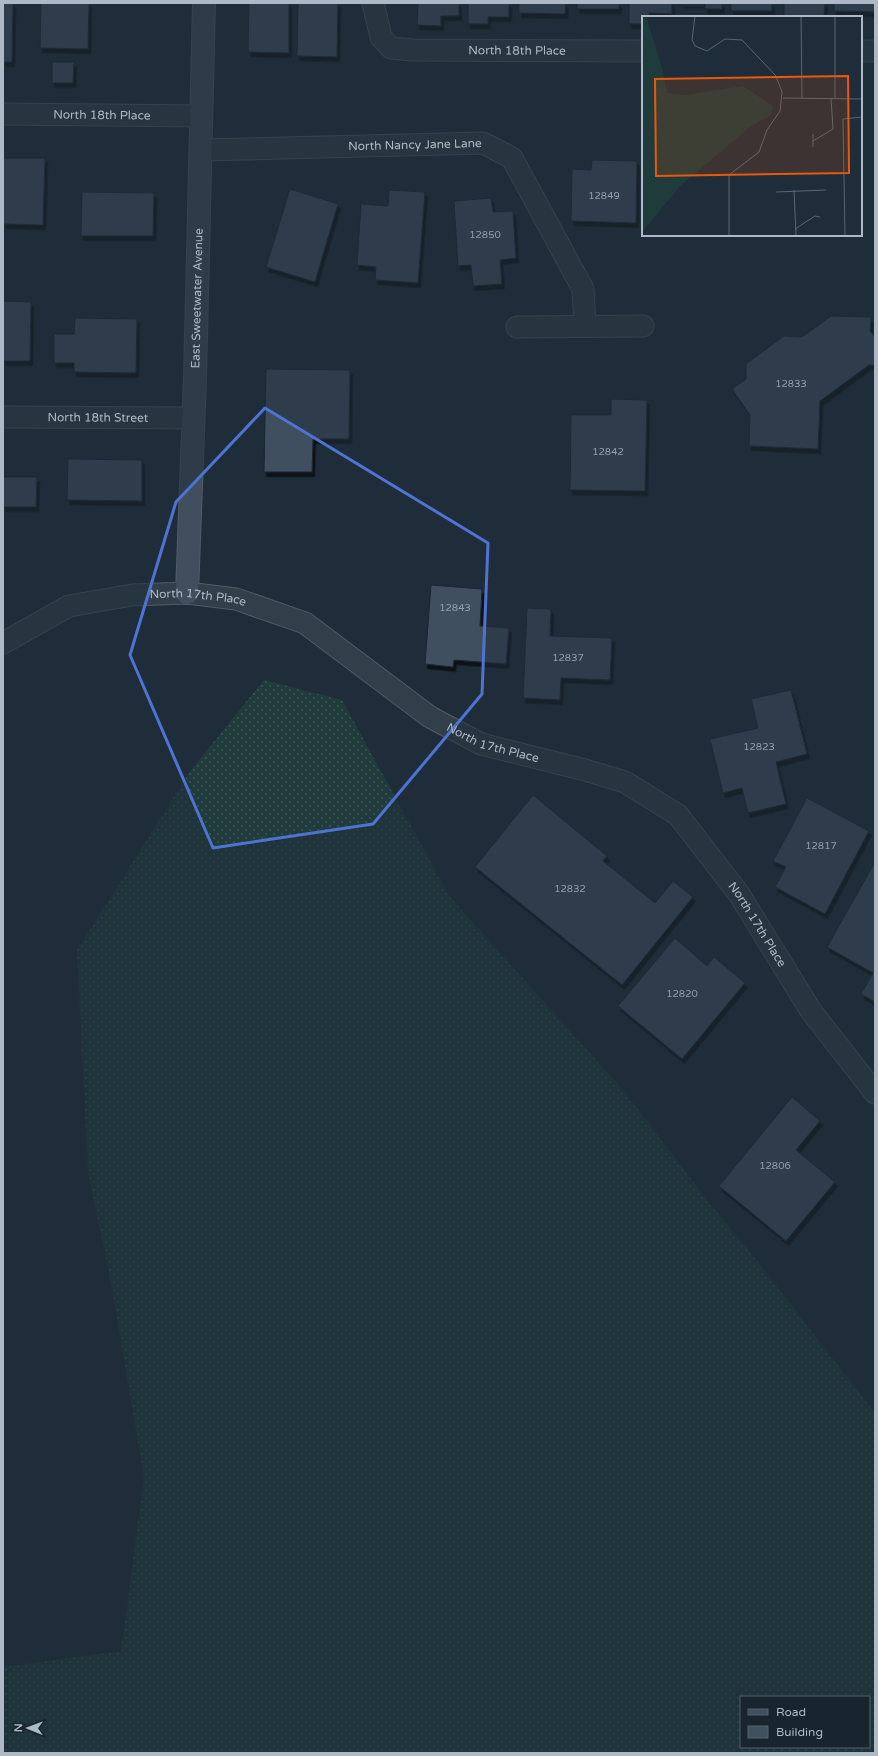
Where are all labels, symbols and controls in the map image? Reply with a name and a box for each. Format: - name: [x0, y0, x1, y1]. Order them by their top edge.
- inset map: [642, 16, 862, 236]
- street label: North 18th Place: [468, 43, 566, 58]
- street label: North 18th Place: [53, 108, 151, 122]
- street label: North Nancy Jane Lane: [348, 136, 482, 153]
- house number: 12849: [588, 190, 620, 202]
- street label: East Sweetwater Avenue: [188, 228, 206, 369]
- house number: 12850: [469, 229, 501, 241]
- house number: 12833: [775, 378, 807, 390]
- street label: North 18th Street: [48, 410, 149, 425]
- house number: 12842: [592, 446, 624, 458]
- street label: North 17th Place: [149, 586, 249, 609]
- house number: 12843: [439, 602, 471, 614]
- house number: 12837: [552, 652, 584, 664]
- street label: North 17th Place: [444, 720, 541, 765]
- house number: 12823: [743, 741, 775, 753]
- house number: 12817: [805, 840, 837, 852]
- street label: North 17th Place: [725, 879, 789, 970]
- house number: 12832: [554, 883, 586, 895]
- house number: 12820: [666, 988, 698, 1000]
- house number: 12806: [759, 1160, 791, 1172]
- legend: [740, 1696, 870, 1748]
- text: Road: [776, 1705, 806, 1719]
- north arrow: [8, 1708, 48, 1748]
- text: N: [12, 1723, 25, 1732]
- text: Building: [776, 1725, 823, 1739]

